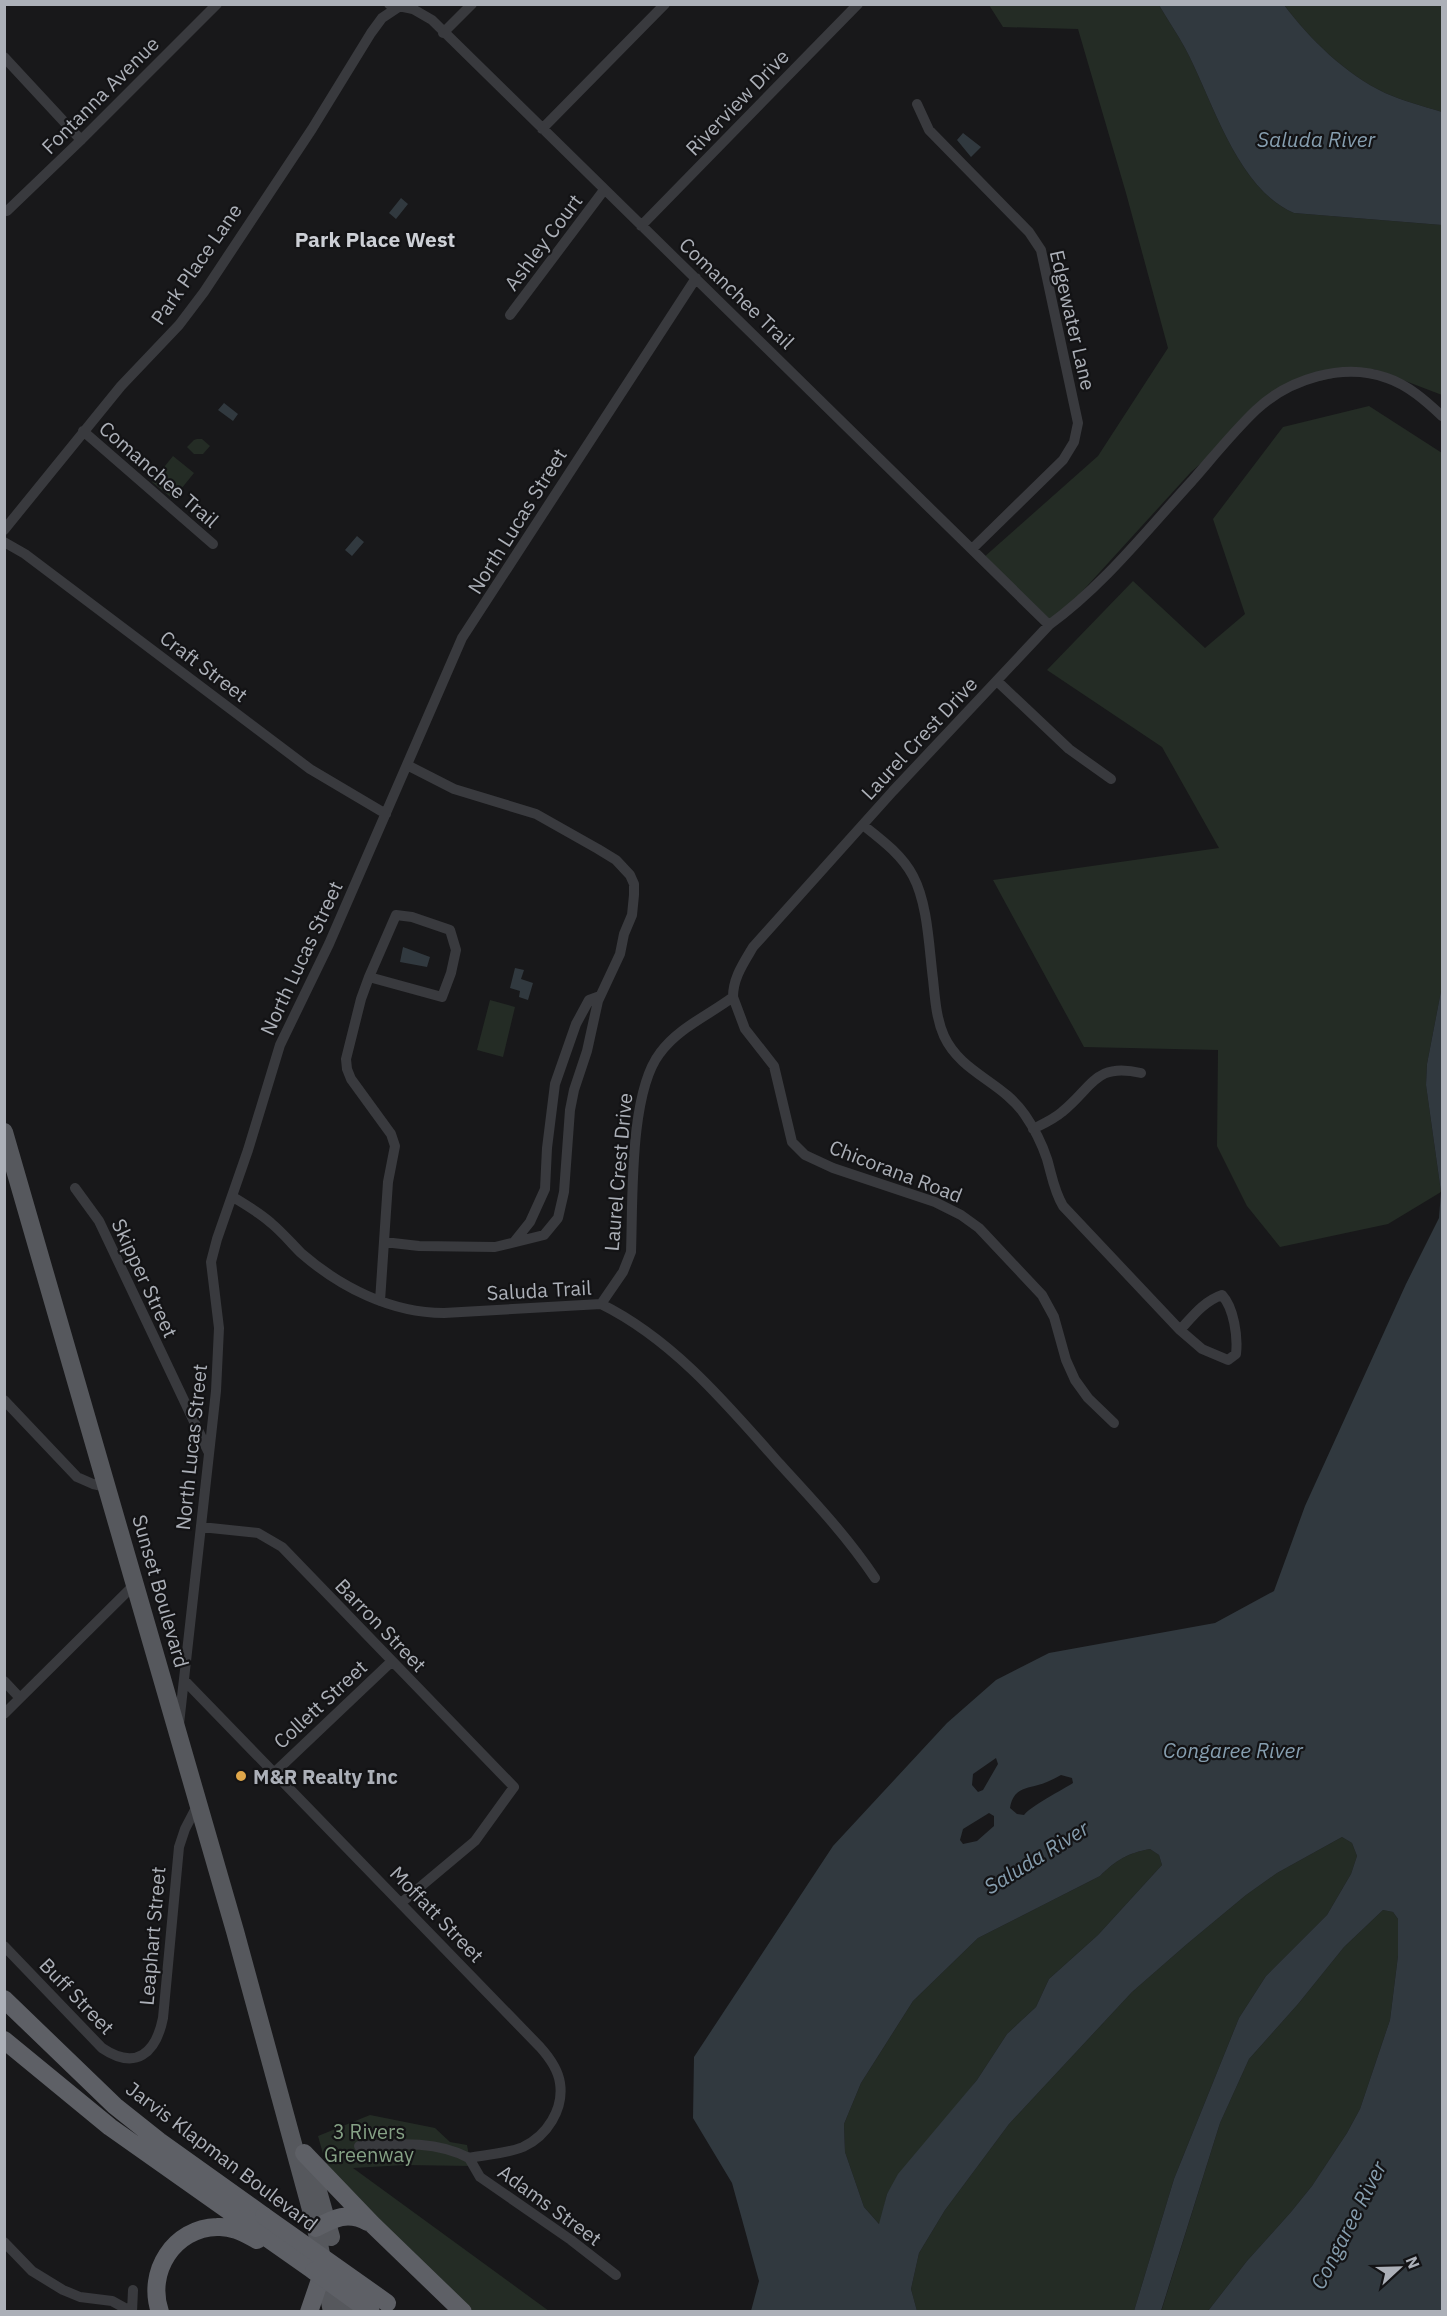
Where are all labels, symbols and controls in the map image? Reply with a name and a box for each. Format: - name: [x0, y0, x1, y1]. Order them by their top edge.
- street label: Fontanna Avenue: [35, 30, 165, 160]
- street label: Riverview Drive: [679, 43, 795, 161]
- water label: Saluda River: [1257, 125, 1376, 153]
- street label: Ashley Court: [498, 188, 588, 296]
- street label: Park Place Lane: [144, 198, 248, 330]
- district label: Park Place West: [295, 225, 455, 253]
- street label: Comanchee Trail: [674, 231, 800, 355]
- street label: Edgewater Lane: [1044, 247, 1102, 393]
- street label: Comanchee Trail: [93, 415, 225, 533]
- street label: North Lucas Street: [461, 443, 573, 599]
- street label: Craft Street: [155, 624, 253, 708]
- street label: Laurel Crest Drive: [855, 671, 983, 805]
- street label: North Lucas Street: [253, 877, 349, 1039]
- street label: Laurel Crest Drive: [598, 1092, 638, 1252]
- street label: Chicorana Road: [826, 1133, 966, 1209]
- street label: Skipper Street: [106, 1214, 184, 1342]
- street label: Saluda Trail: [486, 1274, 592, 1306]
- street label: North Lucas Street: [169, 1362, 213, 1532]
- street label: Sunset Boulevard: [126, 1511, 196, 1671]
- street label: Barron Street: [329, 1572, 433, 1678]
- street label: Collett Street: [267, 1654, 373, 1754]
- water label: Congaree River: [1163, 1736, 1304, 1764]
- place label: M&R Realty Inc: [253, 1763, 398, 1790]
- marker: M&R Realty Inc: [234, 1769, 248, 1783]
- water label: Saluda River: [978, 1813, 1095, 1900]
- street label: Moffatt Street: [384, 1860, 490, 1968]
- street label: Leaphart Street: [132, 1866, 172, 2006]
- street label: Buff Street: [34, 1952, 120, 2040]
- street label: Jarvis Klapman Boulevard: [121, 2075, 323, 2237]
- park label: 3 Rivers Greenway: [324, 2118, 414, 2168]
- water label: Congaree River: [1304, 2155, 1393, 2294]
- street label: Adams Street: [493, 2158, 607, 2252]
- north arrow: [1369, 2238, 1429, 2298]
- text: N: [1401, 2253, 1424, 2272]

